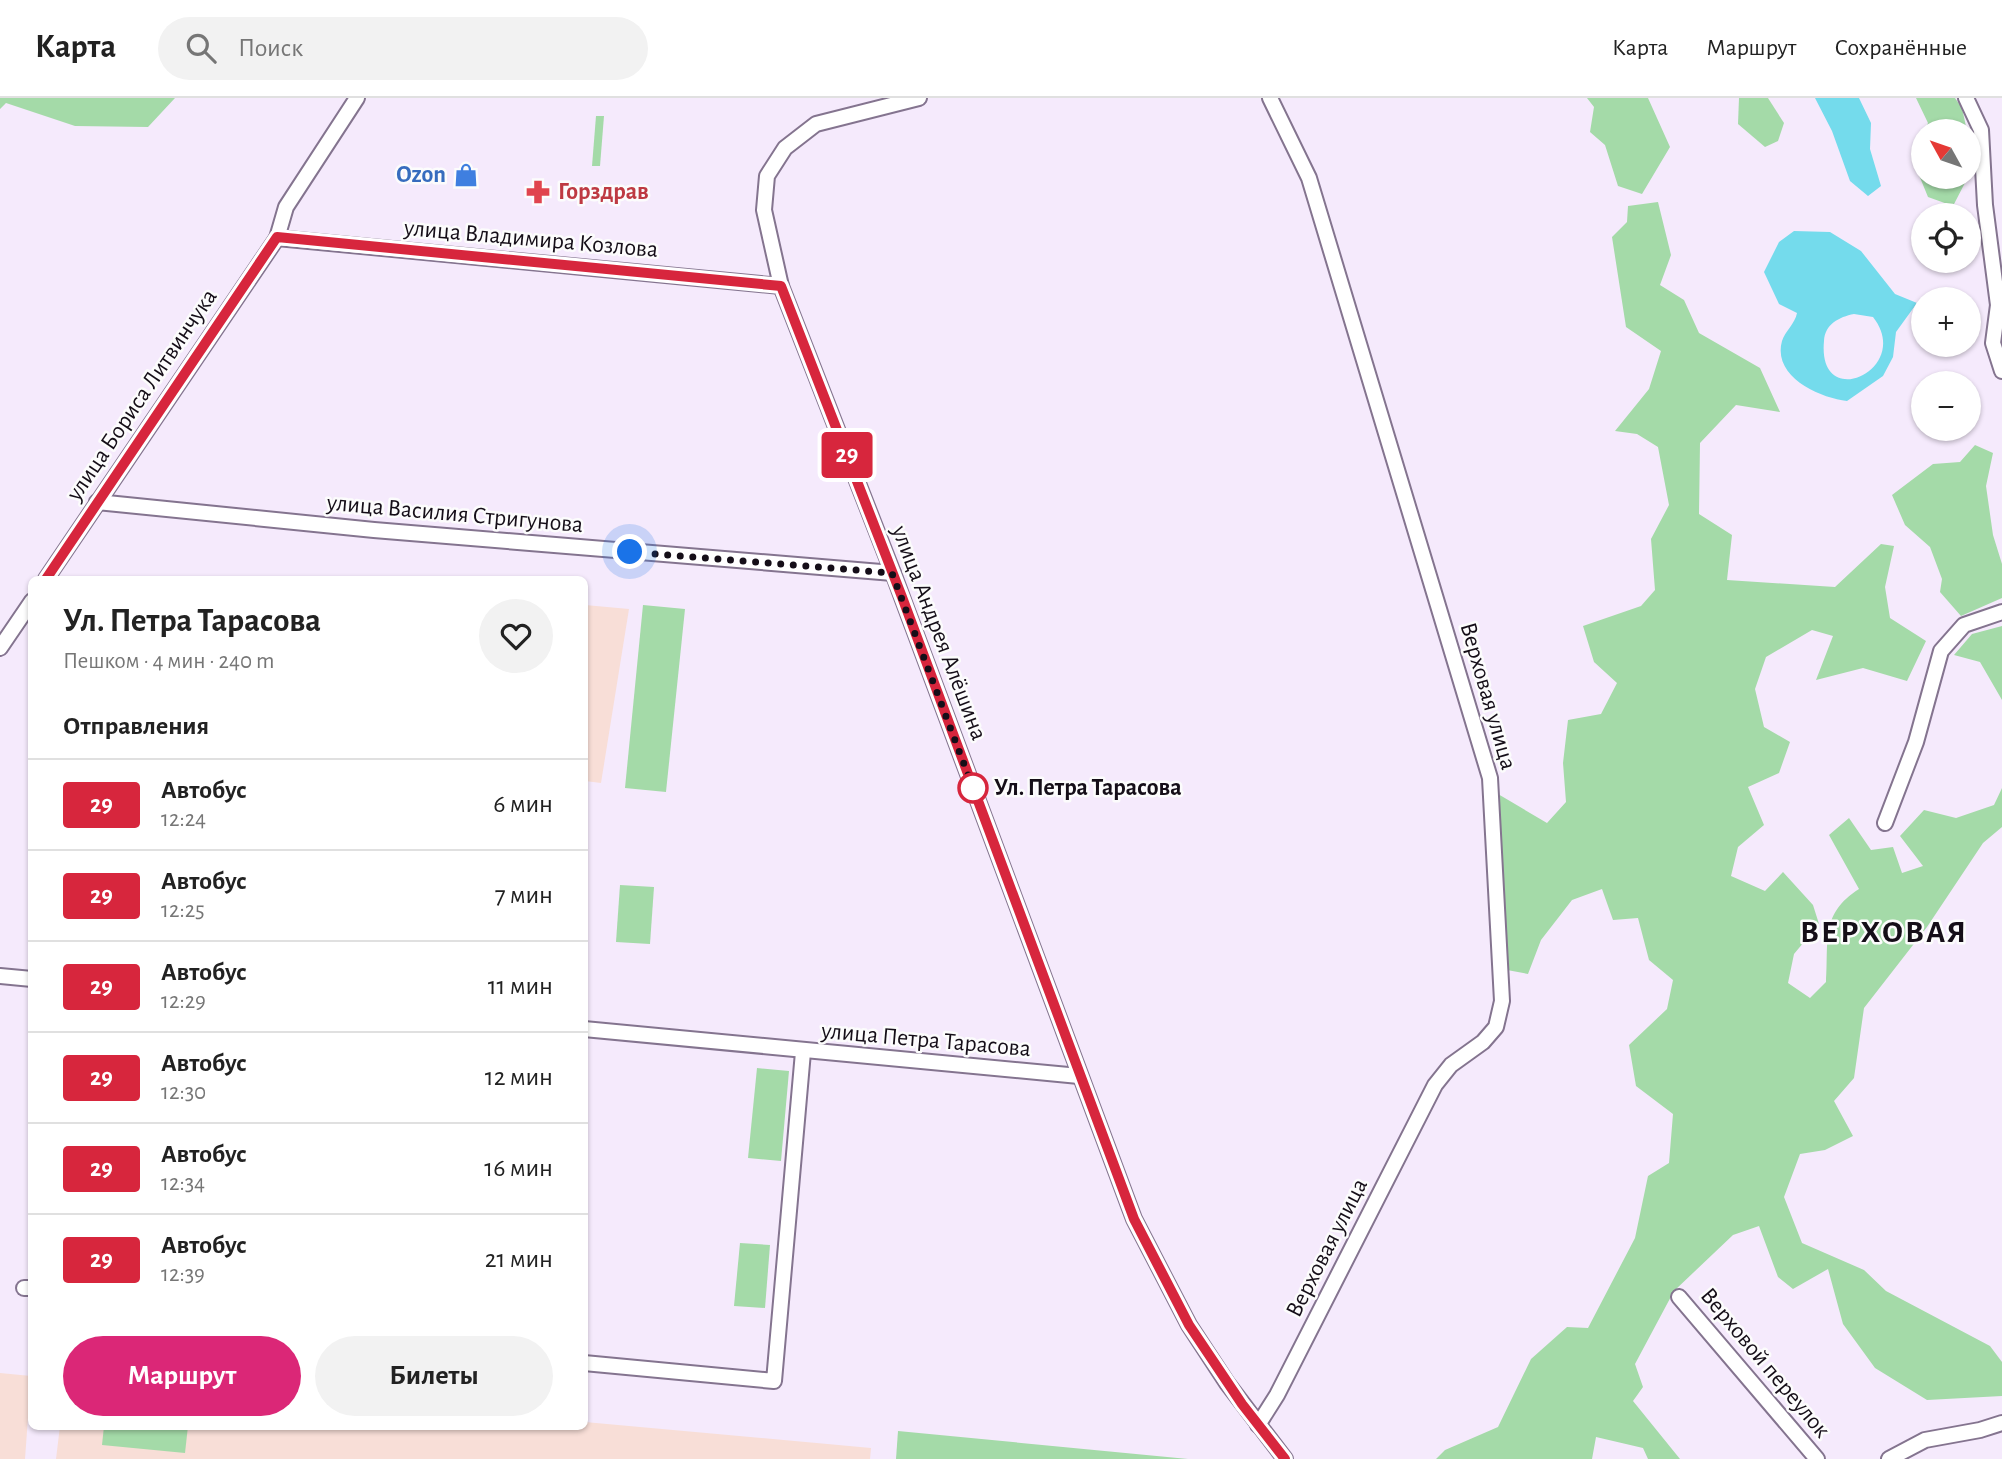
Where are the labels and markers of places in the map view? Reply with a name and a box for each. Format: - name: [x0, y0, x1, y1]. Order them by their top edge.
- shop icon: Ozon: [452, 161, 480, 189]
- place label: Ozon: [396, 163, 446, 187]
- pharmacy icon: Горздрав: [524, 178, 552, 206]
- place label: Горздрав: [558, 180, 649, 204]
- marker: Ул. Петра Тарасова: [958, 773, 988, 803]
- place label: Ул. Петра Тарасова: [994, 776, 1182, 800]

